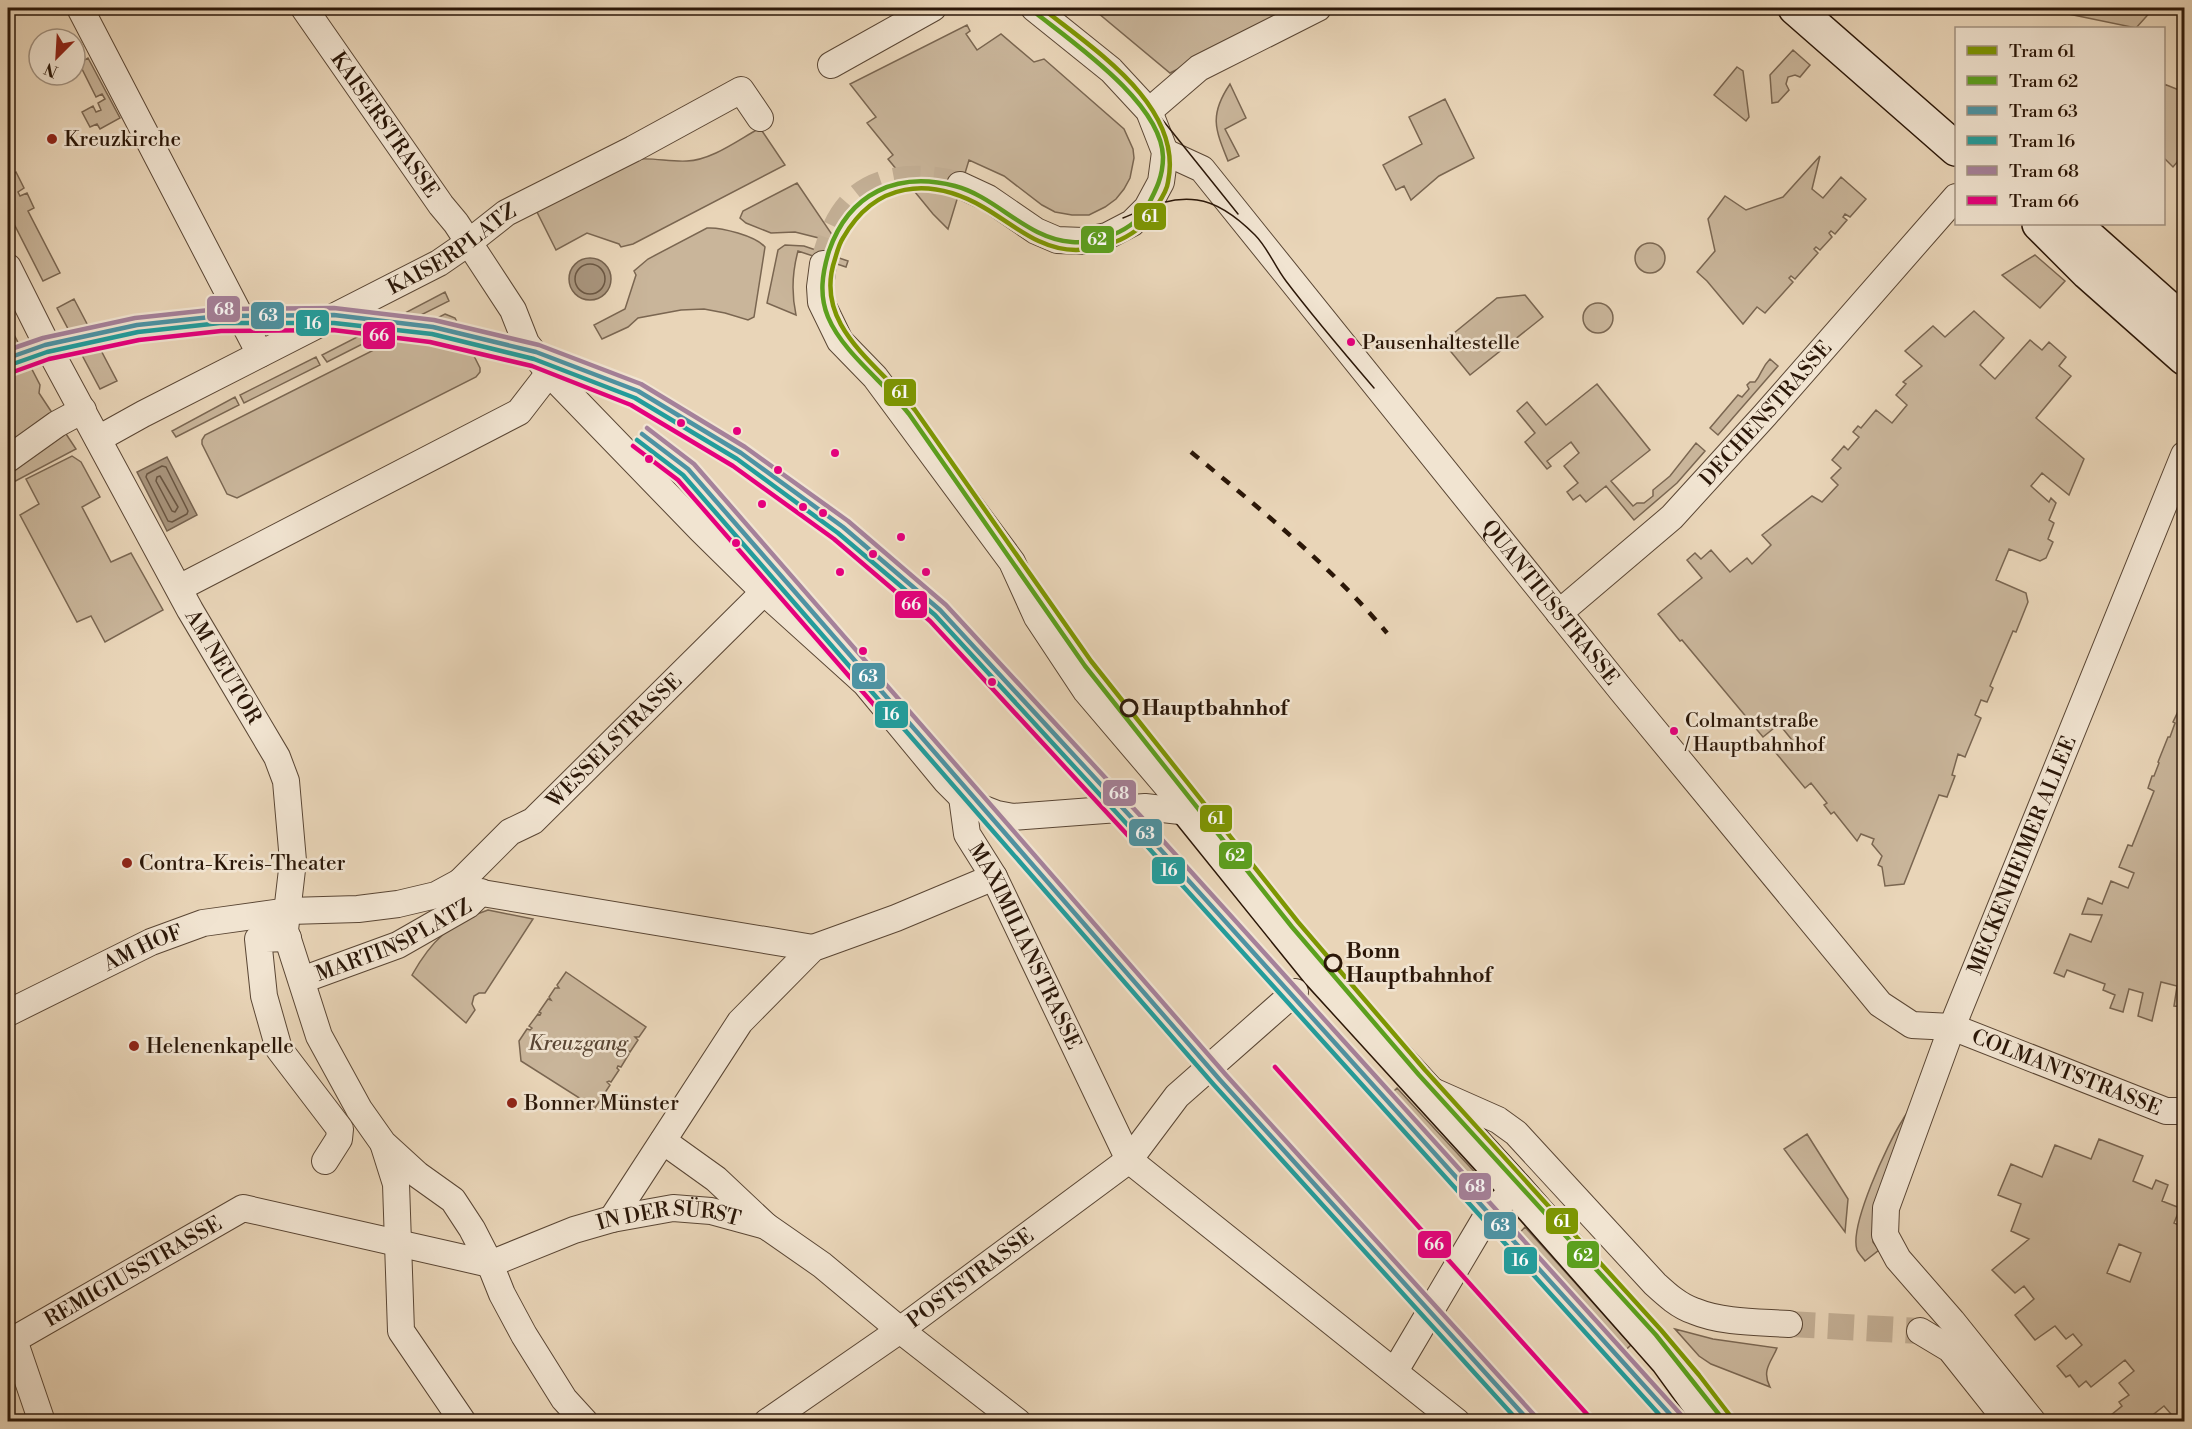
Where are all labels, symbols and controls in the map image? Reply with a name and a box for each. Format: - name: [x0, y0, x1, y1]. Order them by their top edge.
- north arrow: [27, 27, 87, 87]
- legend: [1955, 27, 2165, 225]
- text: Tram 61: [2009, 40, 2076, 63]
- street label: KAISERSTRASSE: [324, 47, 444, 203]
- text: N: [41, 58, 61, 81]
- text: Tram 62: [2009, 70, 2078, 93]
- text: Tram 63: [2009, 100, 2078, 123]
- place label: Kreuzkirche: [64, 127, 181, 153]
- text: Tram 16: [2009, 130, 2075, 153]
- marker: Kreuzkirche: [45, 132, 59, 146]
- text: Tram 68: [2009, 160, 2079, 183]
- text: Tram 66: [2009, 190, 2079, 213]
- street label: KAISERPLATZ: [383, 198, 521, 301]
- line badge: 61: [1133, 202, 1167, 231]
- text: 61: [1141, 207, 1159, 227]
- line badge: 62: [1080, 225, 1115, 254]
- text: 62: [1087, 230, 1107, 250]
- line badge: 68: [206, 295, 241, 323]
- text: 68: [214, 300, 234, 320]
- line badge: 63: [250, 301, 285, 330]
- text: 63: [258, 306, 278, 326]
- line badge: 16: [295, 309, 330, 337]
- text: 16: [304, 314, 322, 334]
- line badge: 66: [362, 321, 396, 350]
- text: 66: [369, 326, 389, 346]
- place label: Pausenhaltestelle: [1362, 331, 1520, 356]
- marker: Pausenhaltestelle: [1345, 336, 1357, 348]
- street label: DECHENSTRASSE: [1695, 336, 1838, 492]
- line badge: 61: [883, 378, 917, 407]
- text: 61: [891, 383, 909, 403]
- unlabelled marker: [675, 417, 687, 429]
- unlabelled marker: [731, 425, 743, 437]
- unlabelled marker: [829, 447, 841, 459]
- unlabelled marker: [643, 453, 655, 465]
- unlabelled marker: [772, 464, 784, 476]
- unlabelled marker: [756, 498, 768, 510]
- unlabelled marker: [797, 501, 809, 513]
- unlabelled marker: [817, 507, 829, 519]
- street label: QUANTIUSSTRASSE: [1476, 515, 1624, 691]
- unlabelled marker: [895, 531, 907, 543]
- unlabelled marker: [730, 537, 742, 549]
- unlabelled marker: [867, 548, 879, 560]
- unlabelled marker: [834, 566, 846, 578]
- unlabelled marker: [920, 566, 932, 578]
- line badge: 66: [894, 590, 928, 619]
- text: 66: [901, 595, 921, 615]
- street label: AM NEUTOR: [178, 604, 267, 729]
- unlabelled marker: [857, 645, 869, 657]
- line badge: 63: [851, 662, 886, 690]
- text: 63: [858, 667, 878, 687]
- street label: WESSELSTRASSE: [541, 669, 688, 815]
- unlabelled marker: [986, 676, 998, 688]
- place label: Hauptbahnhof: [1142, 696, 1290, 722]
- marker: Hauptbahnhof: [1120, 699, 1138, 717]
- line badge: 16: [874, 700, 909, 729]
- text: 16: [882, 705, 900, 725]
- place label: Colmantstraße / Hauptbahnhof: [1684, 709, 1826, 758]
- marker: Colmantstraße / Hauptbahnhof: [1668, 725, 1680, 737]
- street label: MECKENHEIMER ALLEE: [1963, 732, 2083, 979]
- line badge: 68: [1102, 779, 1137, 807]
- text: 68: [1109, 784, 1129, 804]
- line badge: 61: [1199, 804, 1233, 833]
- text: 61: [1207, 809, 1225, 829]
- line badge: 63: [1128, 818, 1163, 847]
- text: 63: [1135, 824, 1155, 844]
- street label: MAXIMILIANSTRASSE: [962, 839, 1087, 1054]
- line badge: 62: [1218, 841, 1253, 870]
- text: 62: [1225, 846, 1245, 866]
- place label: Contra-Kreis-Theater: [139, 851, 346, 877]
- marker: Contra-Kreis-Theater: [120, 856, 134, 870]
- line badge: 16: [1151, 856, 1186, 885]
- text: 16: [1160, 861, 1178, 881]
- street label: MARTINSPLATZ: [312, 894, 477, 988]
- street label: AM HOF: [98, 919, 187, 978]
- place label: Bonn Hauptbahnhof: [1346, 939, 1494, 989]
- marker: Bonn Hauptbahnhof: [1324, 954, 1342, 972]
- street label: COLMANTSTRASSE: [1968, 1024, 2165, 1122]
- park label: Kreuzgang: [528, 1031, 629, 1057]
- place label: Helenenkapelle: [146, 1034, 294, 1060]
- marker: Helenenkapelle: [127, 1039, 141, 1053]
- place label: Bonner Münster: [523, 1091, 679, 1117]
- marker: Bonner Münster: [505, 1096, 519, 1110]
- line badge: 68: [1458, 1172, 1492, 1201]
- text: 68: [1465, 1177, 1485, 1197]
- street label: IN DER SÜRST: [594, 1195, 744, 1237]
- line badge: 61: [1545, 1207, 1579, 1235]
- street label: REMIGIUSSTRASSE: [40, 1211, 227, 1333]
- line badge: 63: [1483, 1211, 1517, 1240]
- text: 61: [1553, 1212, 1571, 1232]
- text: 63: [1490, 1216, 1510, 1236]
- street label: POSTSTRASSE: [902, 1223, 1039, 1334]
- line badge: 66: [1417, 1230, 1452, 1259]
- text: 66: [1424, 1235, 1444, 1255]
- line badge: 62: [1566, 1240, 1600, 1269]
- line badge: 16: [1503, 1246, 1538, 1275]
- text: 62: [1573, 1246, 1593, 1266]
- text: 16: [1511, 1251, 1529, 1271]

